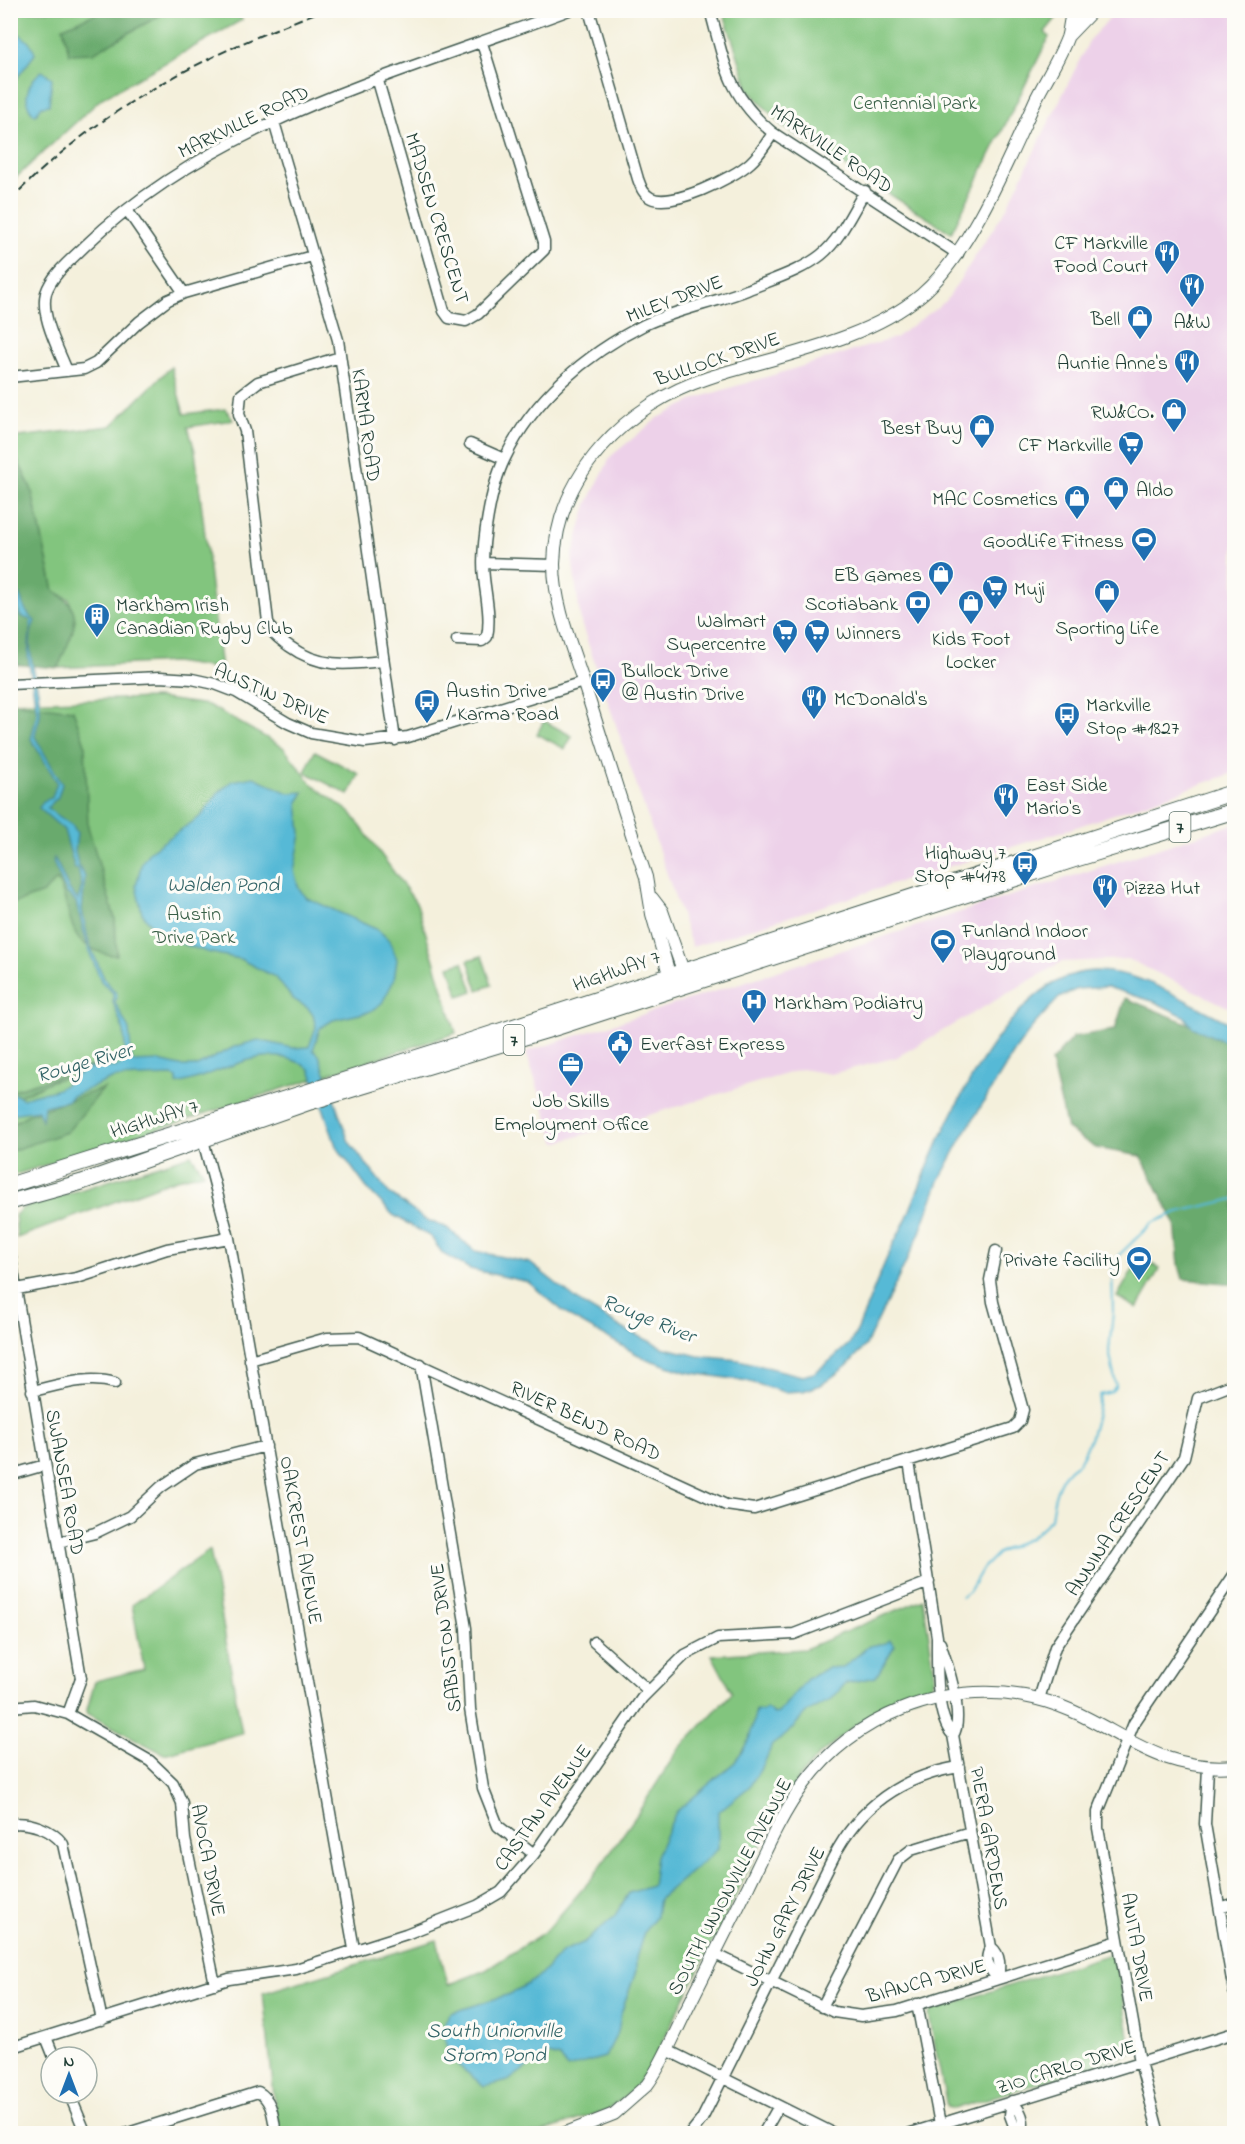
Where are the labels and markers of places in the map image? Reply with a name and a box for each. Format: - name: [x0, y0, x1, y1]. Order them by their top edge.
- place label: CF Markville Food Court: [1053, 230, 1148, 282]
- restaurant icon: CF Markville Food Court: [1152, 238, 1182, 276]
- restaurant icon: A&W: [1177, 271, 1207, 309]
- shop icon: Bell: [1125, 303, 1155, 341]
- place label: Bell: [1090, 306, 1120, 335]
- place label: A&W: [1174, 309, 1210, 338]
- restaurant icon: Auntie Anne's: [1172, 347, 1202, 385]
- place label: Auntie Anne's: [1057, 350, 1168, 379]
- shop icon: RW&CO.: [1159, 396, 1189, 434]
- place label: RW&CO.: [1091, 399, 1154, 428]
- shop icon: Best Buy: [967, 412, 997, 450]
- place label: Best Buy: [881, 415, 962, 444]
- supermarket icon: CF Markville: [1116, 429, 1146, 467]
- place label: CF Markville: [1018, 432, 1112, 461]
- shop icon: Aldo: [1101, 474, 1131, 512]
- place label: Aldo: [1136, 477, 1173, 506]
- shop icon: MAC Cosmetics: [1062, 483, 1092, 521]
- place label: MAC Cosmetics: [932, 486, 1058, 515]
- sports icon: GoodLife Fitness: [1129, 525, 1159, 563]
- place label: GoodLife Fitness: [983, 528, 1124, 557]
- shop icon: EB Games: [926, 559, 956, 597]
- place label: EB Games: [833, 562, 922, 591]
- supermarket icon: Muji: [980, 573, 1010, 611]
- place label: Muji: [1014, 576, 1045, 605]
- shop icon: Sporting Life: [1092, 577, 1122, 615]
- bank icon: Scotiabank: [903, 588, 933, 626]
- shop icon: Kids Foot Locker: [956, 588, 986, 626]
- place label: Scotiabank: [805, 591, 898, 620]
- place label: Markham Irish Canadian Rugby Club: [116, 592, 293, 645]
- building icon: Markham Irish Canadian Rugby Club: [82, 601, 112, 639]
- place label: Walmart Supercentre: [666, 608, 766, 660]
- place label: Sporting Life: [1055, 615, 1159, 645]
- supermarket icon: Walmart Supercentre: [770, 617, 800, 655]
- supermarket icon: Winners: [802, 617, 832, 655]
- place label: Winners: [836, 620, 901, 649]
- place label: Kids Foot Locker: [932, 626, 1010, 678]
- place label: Bullock Drive @ Austin Drive: [621, 658, 744, 710]
- bus stop icon: Bullock Drive @ Austin Drive: [588, 666, 618, 704]
- place label: Austin Drive / Karma Road: [446, 678, 559, 730]
- restaurant icon: McDonald's: [799, 683, 829, 721]
- place label: McDonald's: [834, 686, 928, 715]
- bus stop icon: Austin Drive / Karma Road: [412, 687, 442, 725]
- place label: Markville Stop #1827: [1086, 692, 1179, 744]
- bus stop icon: Markville Stop #1827: [1052, 700, 1082, 738]
- place label: East Side Mario's: [1026, 772, 1108, 824]
- restaurant icon: East Side Mario's: [991, 781, 1021, 819]
- place label: Highway 7 Stop #4178: [914, 840, 1006, 892]
- bus stop icon: Highway 7 Stop #4178: [1010, 849, 1040, 887]
- restaurant icon: Pizza Hut: [1090, 872, 1120, 910]
- place label: Pizza Hut: [1124, 875, 1201, 904]
- place label: Funland Indoor Playground: [961, 918, 1089, 971]
- sports icon: Funland Indoor Playground: [928, 927, 958, 965]
- hospital icon: Markham Podiatry: [739, 987, 769, 1025]
- place label: Markham Podiatry: [774, 990, 923, 1019]
- public building icon: Everfast Express: [605, 1028, 635, 1066]
- place label: Everfast Express: [640, 1031, 785, 1060]
- office icon: Job Skills Employment Office: [556, 1050, 586, 1088]
- place label: Job Skills Employment Office: [493, 1088, 649, 1140]
- sports icon: Private facility: [1124, 1244, 1154, 1282]
- place label: Private facility: [1003, 1247, 1120, 1276]

